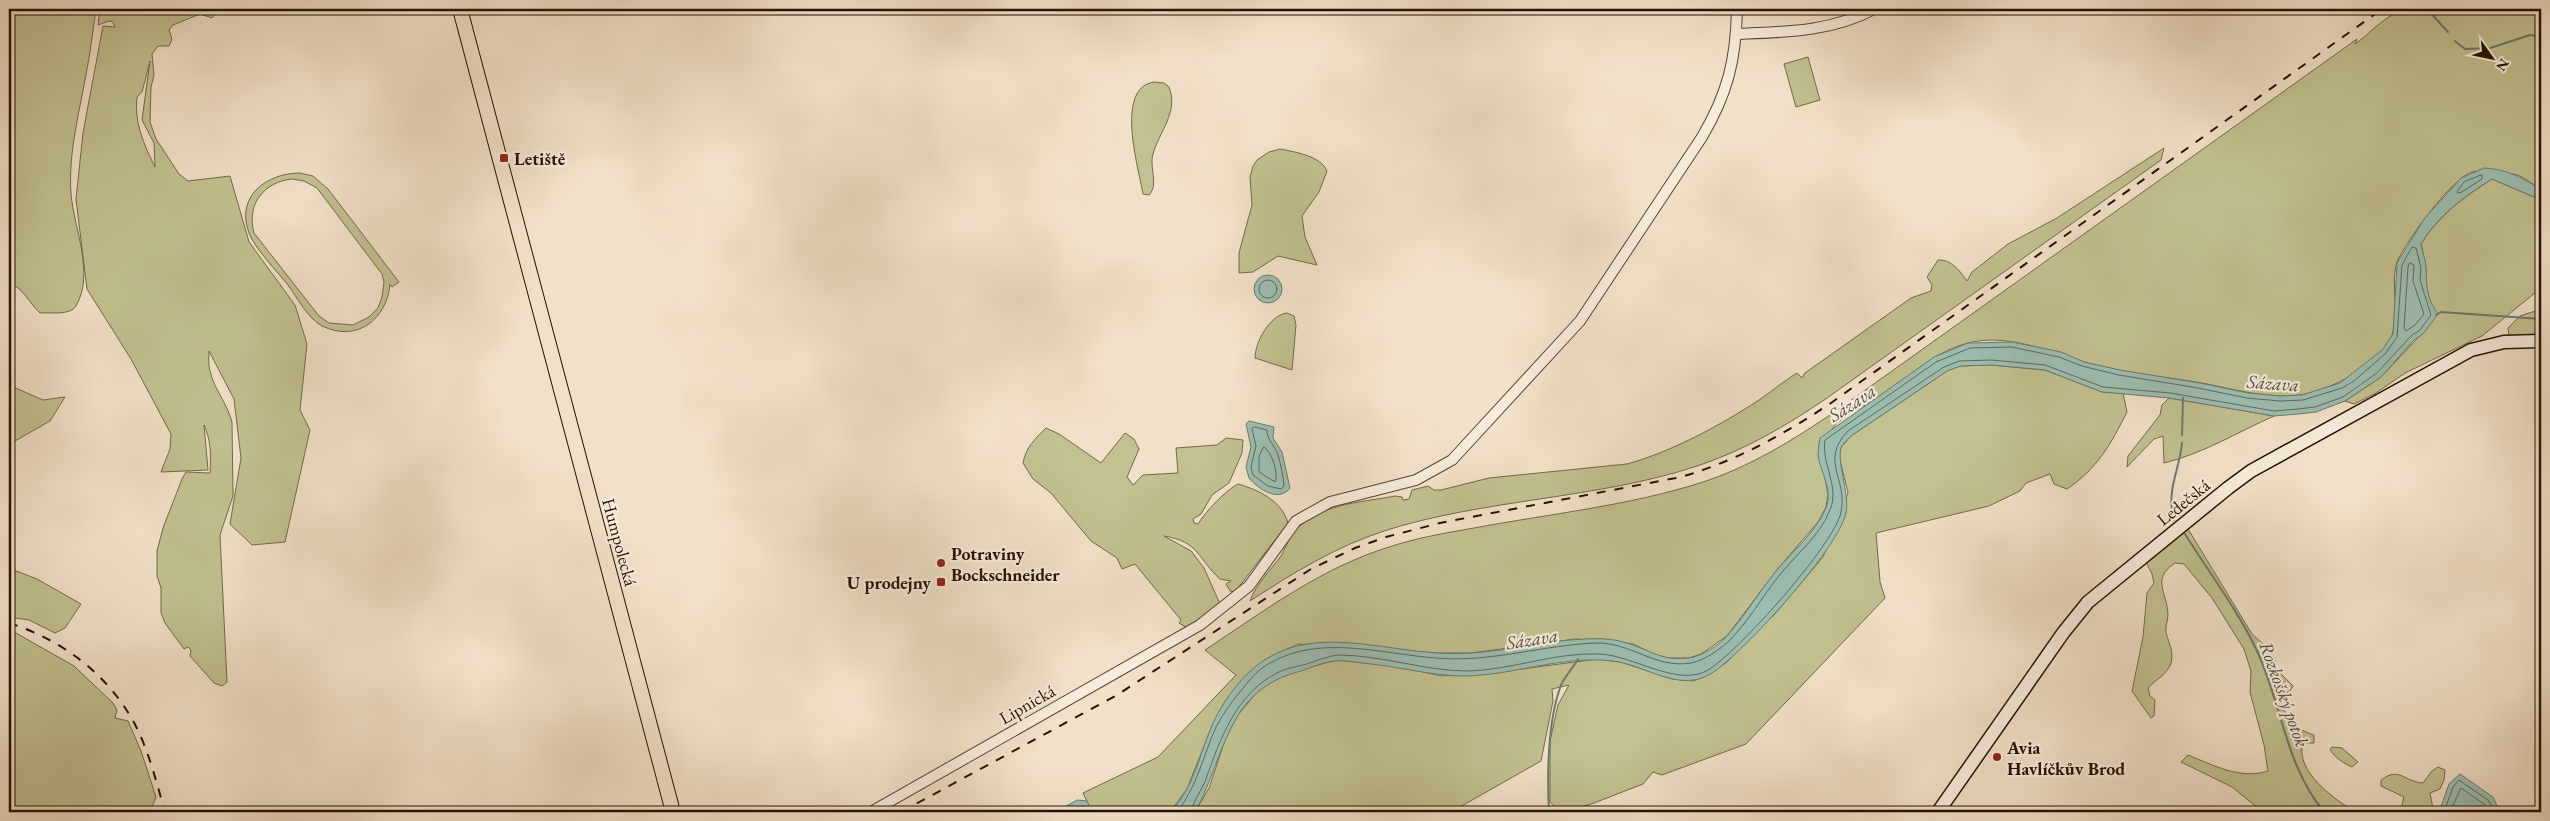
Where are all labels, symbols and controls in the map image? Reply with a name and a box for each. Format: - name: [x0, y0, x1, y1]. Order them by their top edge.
- north arrow: [2468, 32, 2518, 82]
- text: N: [2492, 55, 2514, 75]
- place label: Letiště: [514, 147, 566, 170]
- marker: Letiště: [498, 152, 510, 164]
- water label: Sázava: [2245, 369, 2300, 397]
- water label: Sázava: [1823, 378, 1881, 428]
- street label: Ledečská: [2152, 473, 2215, 530]
- street label: Humpolecká: [597, 495, 643, 589]
- place label: Potraviny Bockschneider: [951, 542, 1060, 586]
- marker: Potraviny Bockschneider: [935, 557, 947, 569]
- place label: U prodejny: [847, 571, 931, 594]
- marker: U prodejny: [935, 576, 947, 588]
- water label: Sázava: [1503, 623, 1560, 656]
- water label: Rozkošský potok: [2253, 638, 2315, 751]
- street label: Lipnická: [995, 678, 1060, 729]
- place label: Avia Havlíčkův Brod: [2006, 736, 2125, 780]
- marker: Avia Havlíčkův Brod: [1991, 751, 2003, 763]

